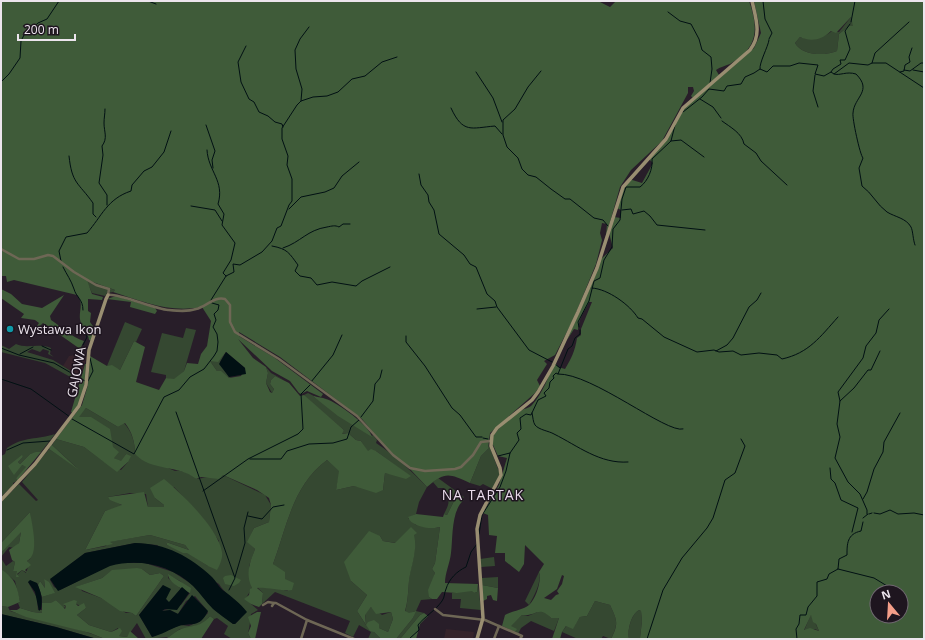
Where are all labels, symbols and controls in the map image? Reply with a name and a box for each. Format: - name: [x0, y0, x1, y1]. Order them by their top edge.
- scale bar: [18, 16, 75, 42]
- text: 200 m: [24, 21, 59, 38]
- place label: Wystawa Ikon: [18, 320, 102, 338]
- marker: Wystawa Ikon: [5, 324, 15, 334]
- street label: GAJOWA: [62, 344, 90, 399]
- district label: NA TARTAK: [442, 485, 524, 504]
- north arrow: [869, 584, 909, 624]
- text: N: [879, 585, 892, 603]

